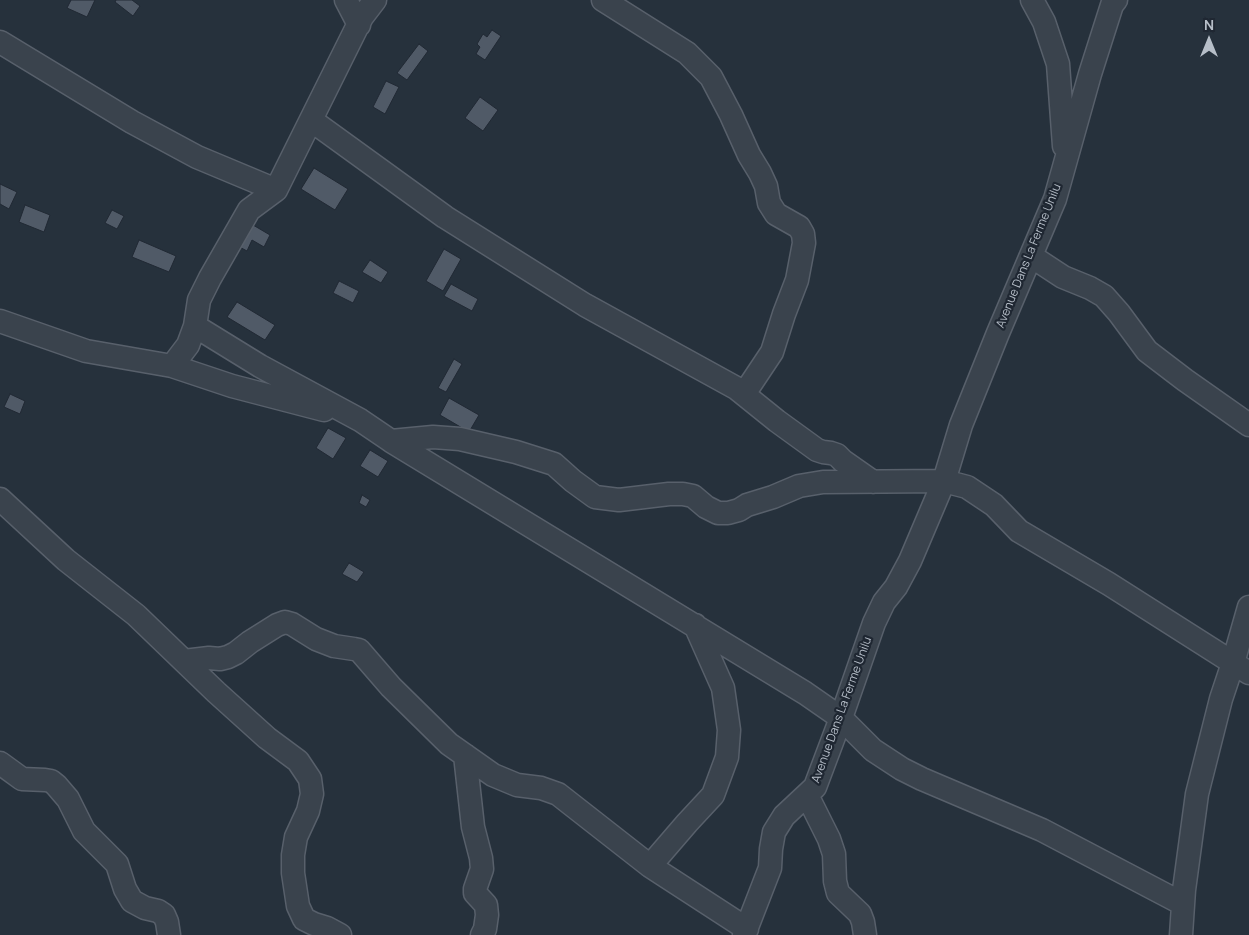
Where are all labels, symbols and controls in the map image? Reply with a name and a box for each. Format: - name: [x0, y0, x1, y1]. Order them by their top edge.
- north arrow: [1184, 15, 1234, 65]
- text: N: [1204, 15, 1214, 34]
- street label: Avenue Dans La Ferme Unilu: [993, 182, 1065, 330]
- street label: Avenue Dans La Ferme Unilu: [809, 635, 875, 785]

